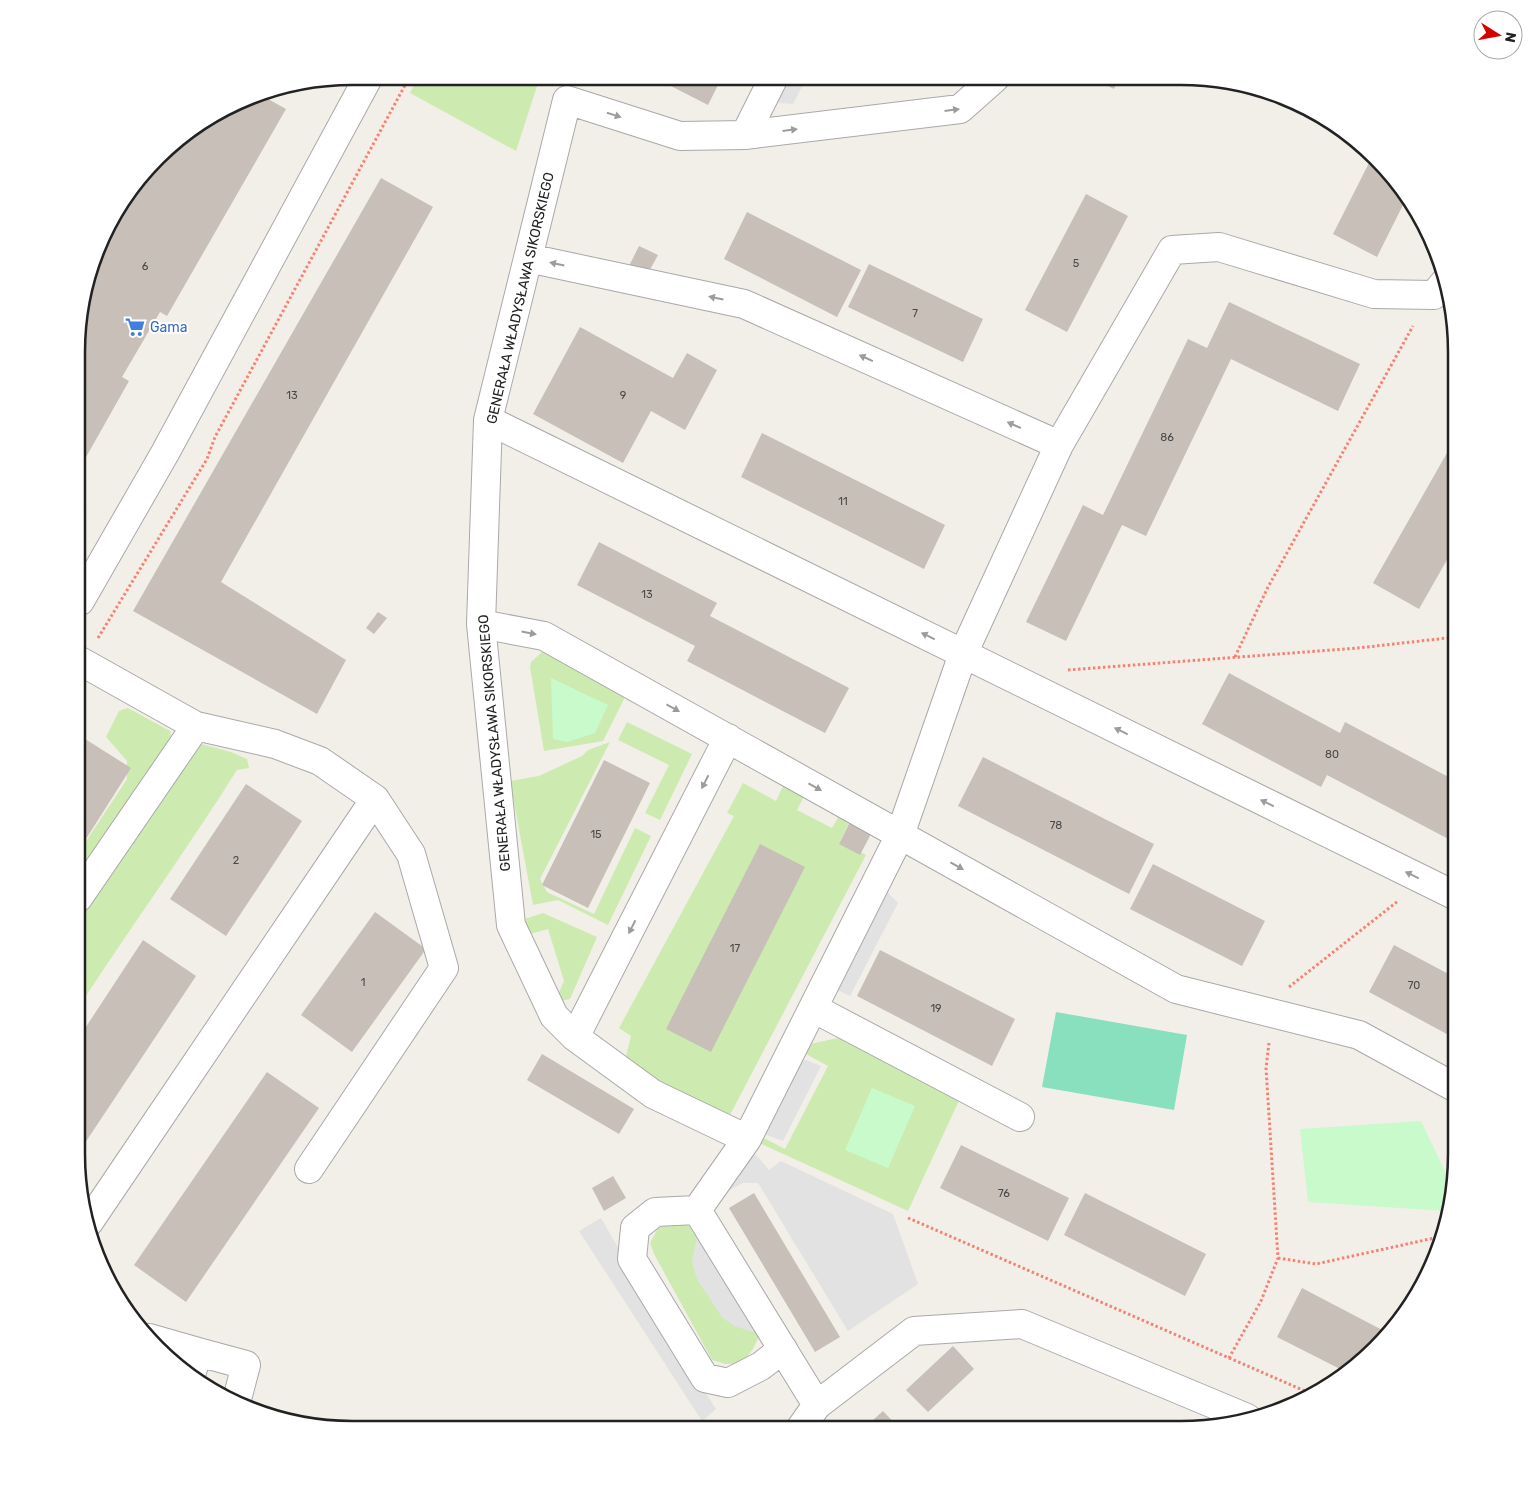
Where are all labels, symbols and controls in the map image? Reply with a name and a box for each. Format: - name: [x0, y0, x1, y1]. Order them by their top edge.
- north arrow: [1473, 10, 1523, 60]
- text: N: [1501, 31, 1520, 44]
- one-way arrow: [944, 106, 960, 114]
- one-way arrow: [607, 111, 622, 119]
- one-way arrow: [783, 126, 799, 134]
- street label: GENERAŁA WŁADYSŁAWA SIKORSKIEGO: [483, 171, 558, 426]
- house number: 5: [1073, 257, 1080, 270]
- house number: 6: [142, 260, 149, 273]
- one-way arrow: [549, 260, 564, 268]
- one-way arrow: [708, 294, 723, 302]
- house number: 7: [912, 307, 918, 320]
- supermarket icon: Gama: [124, 316, 146, 338]
- place label: Gama: [150, 319, 187, 336]
- one-way arrow: [859, 354, 873, 362]
- house number: 13: [286, 389, 298, 402]
- house number: 9: [620, 389, 626, 402]
- one-way arrow: [1007, 420, 1021, 428]
- house number: 86: [1160, 431, 1174, 444]
- house number: 11: [838, 495, 848, 508]
- house number: 13: [641, 588, 653, 601]
- street label: GENERAŁA WŁADYSŁAWA SIKORSKIEGO: [475, 614, 514, 872]
- one-way arrow: [522, 629, 537, 637]
- one-way arrow: [921, 632, 935, 640]
- one-way arrow: [665, 704, 680, 712]
- one-way arrow: [1114, 727, 1128, 735]
- house number: 80: [1325, 748, 1339, 761]
- one-way arrow: [701, 775, 709, 789]
- one-way arrow: [807, 783, 822, 791]
- one-way arrow: [1259, 799, 1274, 807]
- house number: 78: [1050, 819, 1062, 832]
- house number: 15: [590, 828, 602, 841]
- house number: 2: [233, 854, 239, 867]
- one-way arrow: [949, 862, 964, 870]
- one-way arrow: [1405, 870, 1420, 879]
- one-way arrow: [628, 919, 636, 934]
- house number: 17: [730, 942, 741, 955]
- house number: 1: [361, 976, 365, 989]
- house number: 70: [1408, 979, 1420, 992]
- house number: 19: [930, 1002, 942, 1015]
- house number: 76: [998, 1187, 1010, 1200]

